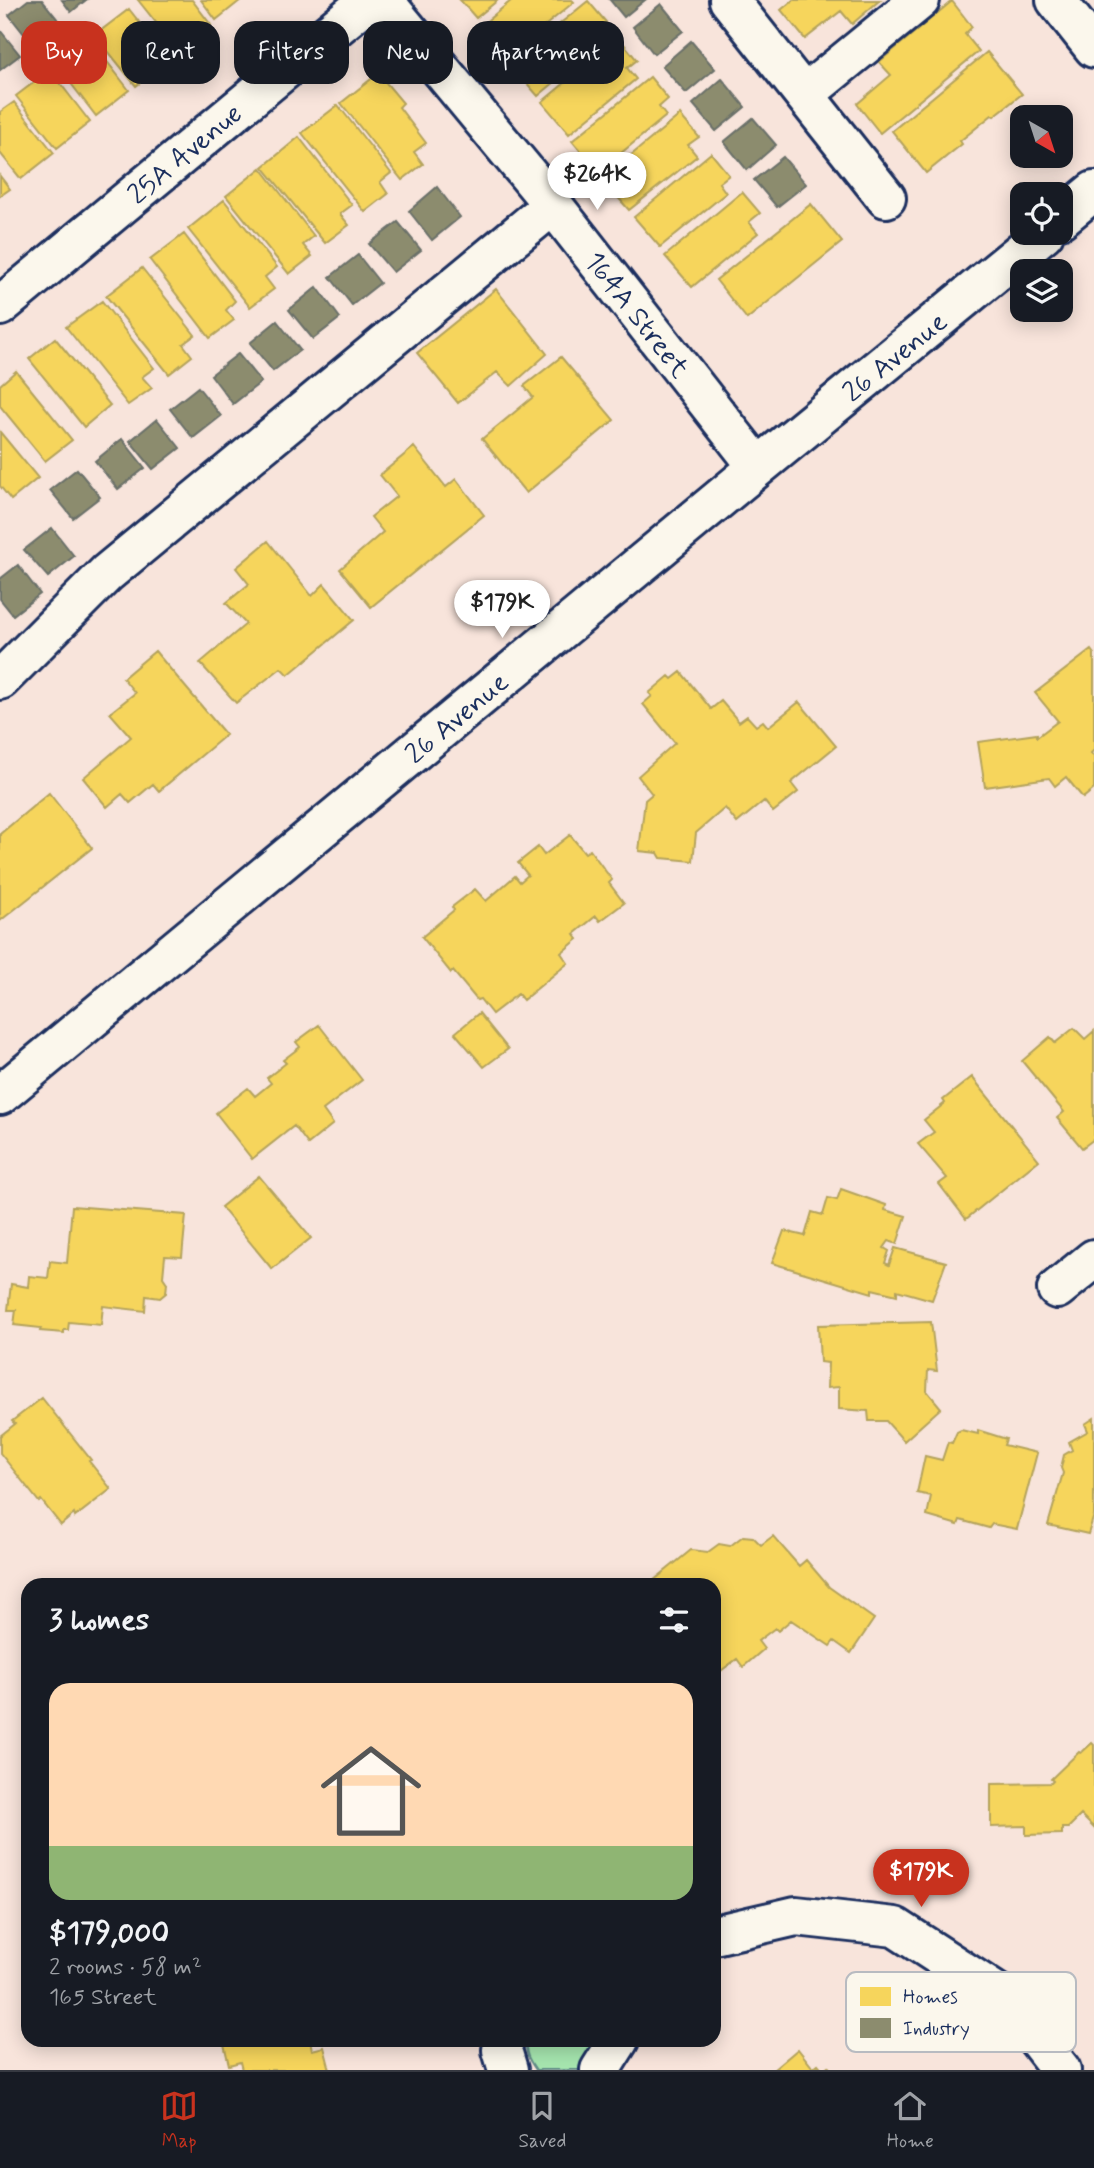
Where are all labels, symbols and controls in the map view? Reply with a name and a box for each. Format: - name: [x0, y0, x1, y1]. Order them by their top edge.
- chip: Buy: [21, 21, 107, 84]
- chip: Rent: [121, 21, 220, 84]
- chip: Filters: [234, 21, 349, 84]
- chip: New: [363, 21, 453, 84]
- chip: Apartment: [467, 21, 624, 84]
- street label: 25A Avenue: [121, 96, 251, 214]
- north arrow: [1010, 105, 1073, 168]
- map controls: [1010, 105, 1073, 322]
- pin: $264K: [548, 152, 646, 212]
- text: $264K: [563, 160, 631, 190]
- button: locate: [1010, 182, 1073, 245]
- street label: 164A Street: [575, 245, 697, 387]
- button: layers: [1010, 259, 1073, 322]
- street label: 26 Avenue: [836, 304, 956, 411]
- pin: $179K: [453, 580, 551, 640]
- text: $179K: [470, 588, 534, 618]
- street label: 26 Avenue: [398, 665, 517, 773]
- text: 3 homes: [49, 1601, 149, 1640]
- icon: filters: [655, 1601, 693, 1639]
- icon: home: [308, 1728, 434, 1854]
- pin: $179K: [872, 1850, 970, 1909]
- text: $179K: [889, 1857, 953, 1887]
- text: $179,000: [49, 1914, 169, 1953]
- text: 2 rooms · 58 m²: [49, 1953, 202, 1983]
- legend: [846, 1972, 1076, 2052]
- text: 165 Street: [49, 1983, 157, 2013]
- text: Homes: [903, 1985, 958, 2010]
- text: Industry: [903, 2017, 970, 2042]
- tab: Map: [160, 2087, 198, 2154]
- tab: Saved: [518, 2087, 566, 2154]
- tab: Home: [887, 2087, 934, 2154]

